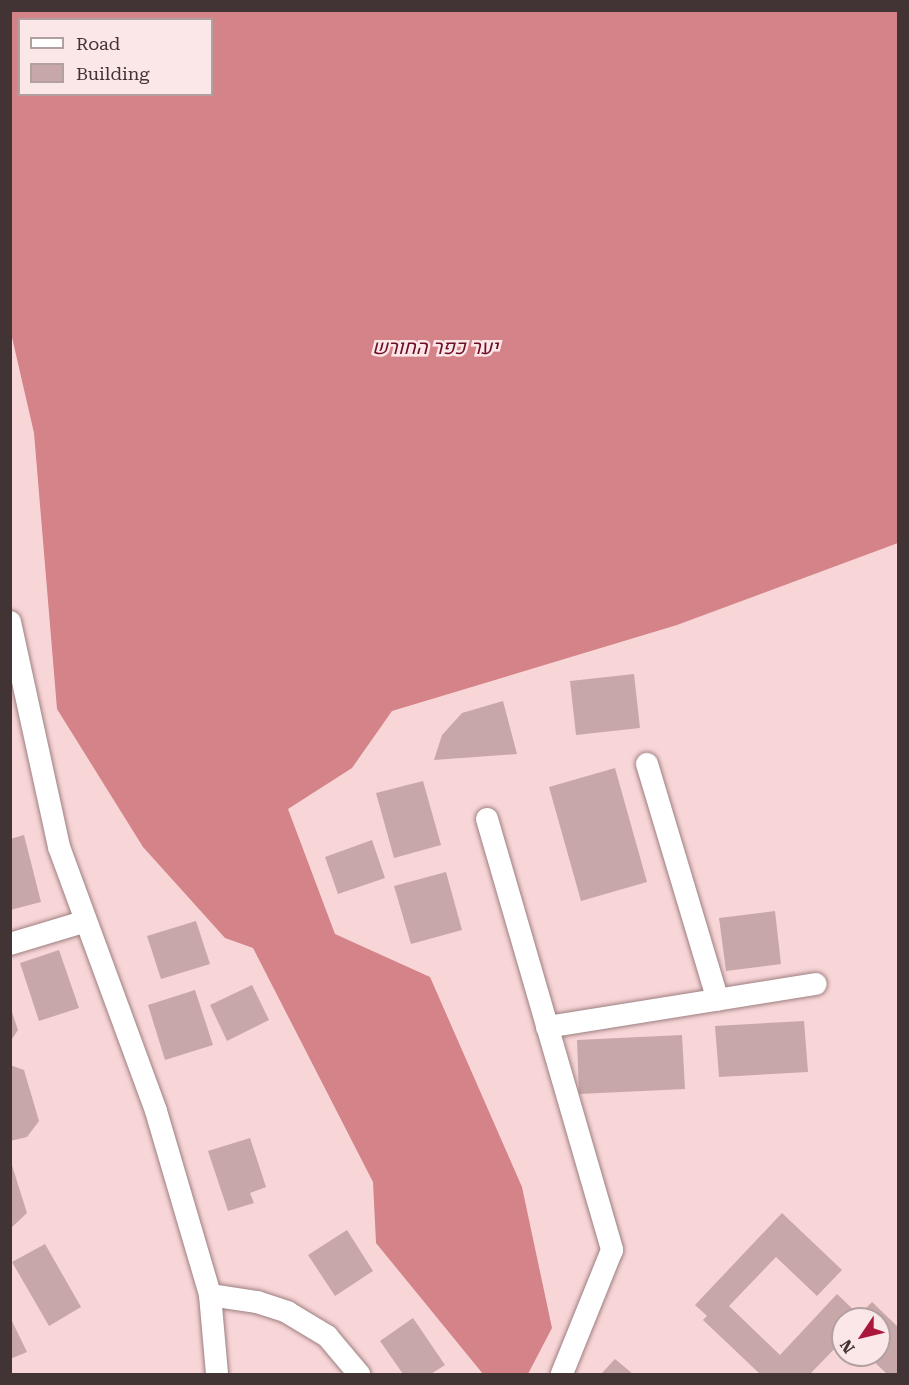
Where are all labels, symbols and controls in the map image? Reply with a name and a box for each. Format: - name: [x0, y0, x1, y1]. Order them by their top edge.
- legend: [18, 18, 213, 96]
- text: Road: [76, 33, 120, 54]
- text: Building: [76, 63, 150, 84]
- park label: יער כפר החורש: [372, 335, 498, 359]
- north arrow: [831, 1307, 891, 1367]
- text: N: [836, 1336, 859, 1357]

